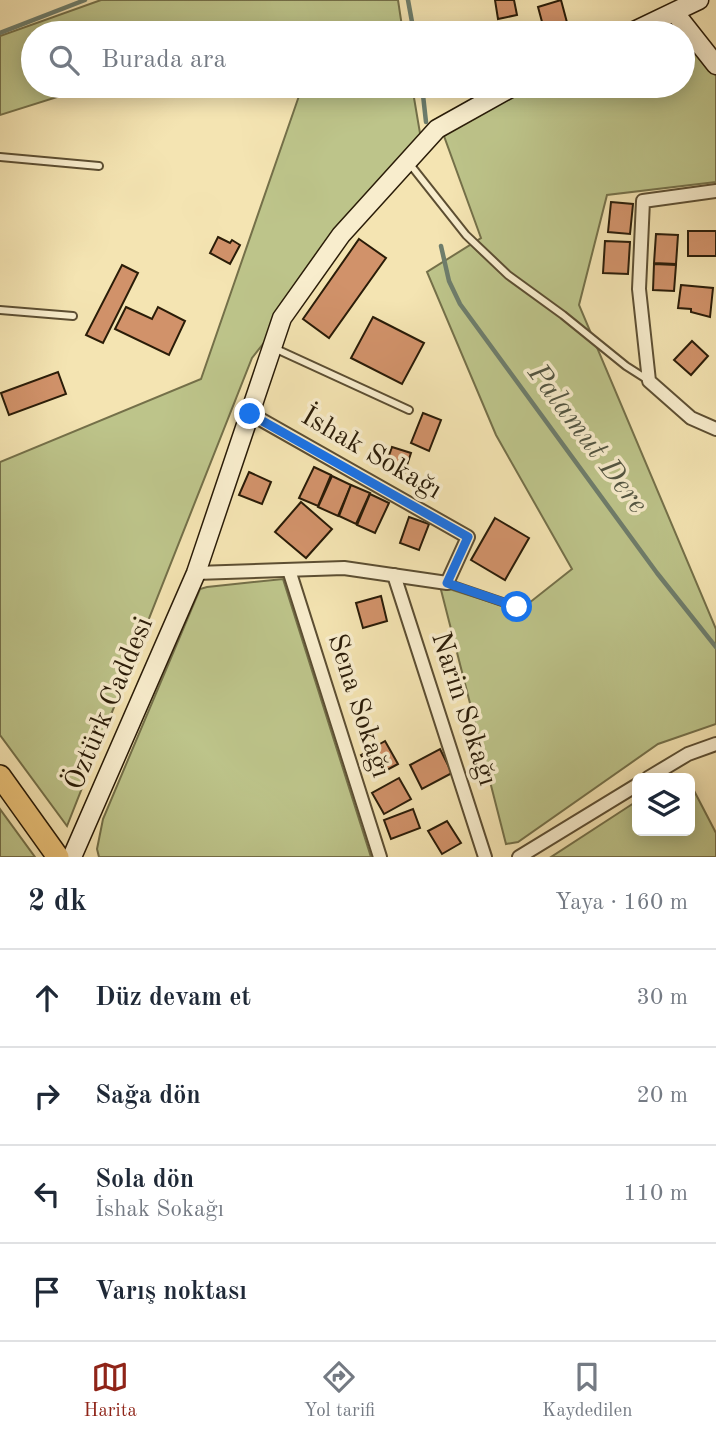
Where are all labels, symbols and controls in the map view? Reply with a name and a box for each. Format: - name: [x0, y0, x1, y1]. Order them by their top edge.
- search box: [21, 21, 695, 98]
- icon: search: [45, 41, 83, 79]
- text: Burada ara: [101, 47, 226, 73]
- water label: Palamut Dere: [521, 358, 653, 519]
- route end: [234, 398, 265, 429]
- street label: İshak Sokağı: [296, 399, 448, 505]
- route start: [501, 591, 532, 622]
- street label: Öztürk Caddesi: [57, 612, 159, 795]
- street label: Narin Sokağı: [425, 629, 501, 789]
- street label: Sena Sokağı: [322, 631, 394, 781]
- map controls: [632, 773, 695, 836]
- button: layers: [632, 773, 695, 836]
- text: 2 dk: [28, 887, 87, 917]
- text: Yaya · 160 m: [555, 891, 688, 914]
- icon: ahead: [28, 979, 66, 1017]
- text: Düz devam et: [95, 985, 251, 1011]
- text: 30 m: [637, 986, 688, 1009]
- icon: right: [28, 1077, 66, 1115]
- text: Sağa dön: [95, 1083, 201, 1109]
- text: 20 m: [637, 1084, 688, 1107]
- text: Sola dön: [95, 1167, 194, 1193]
- icon: left: [28, 1175, 66, 1213]
- text: 110 m: [623, 1182, 688, 1205]
- text: İshak Sokağı: [95, 1198, 224, 1221]
- icon: arrive: [28, 1273, 66, 1311]
- text: Varış noktası: [95, 1279, 247, 1305]
- tab: Harita: [83, 1358, 137, 1423]
- tab: Yol tarifi: [304, 1358, 375, 1423]
- tab: Kaydedilen: [542, 1358, 633, 1423]

